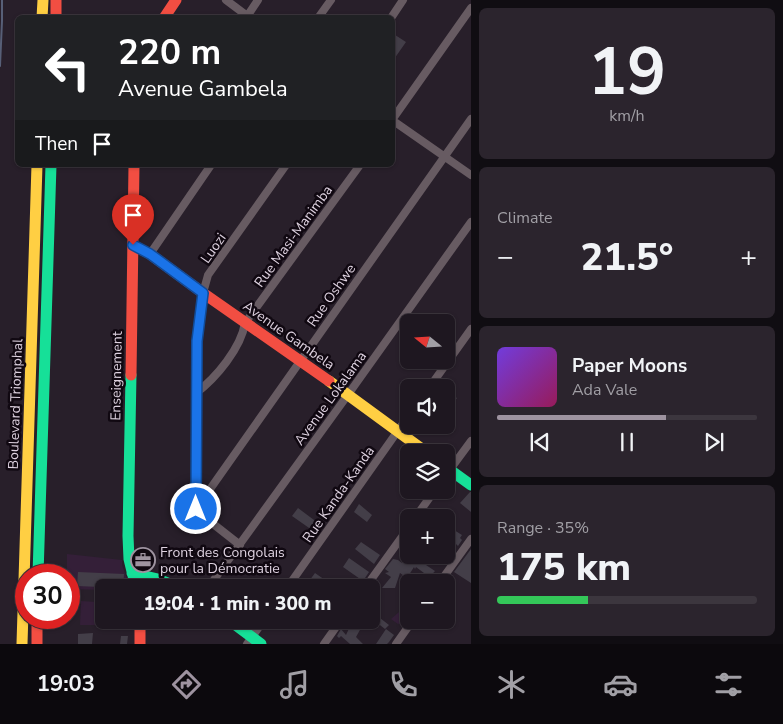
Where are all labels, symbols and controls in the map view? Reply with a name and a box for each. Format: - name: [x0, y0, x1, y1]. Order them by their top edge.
- text: 19: [588, 28, 666, 117]
- text: 220 m: [118, 29, 221, 76]
- icon: left: [35, 35, 100, 100]
- text: Avenue Gambela: [118, 74, 288, 104]
- text: km/h: [609, 105, 645, 127]
- icon: arrive: [88, 130, 116, 158]
- text: Then: [35, 131, 78, 157]
- street label: Rue Masi-Manimba: [250, 181, 337, 291]
- pin: [112, 194, 154, 245]
- icon: arrive: [119, 201, 147, 229]
- text: Climate: [497, 207, 552, 229]
- street label: Luozi: [196, 229, 231, 267]
- text: 21.5°: [581, 232, 673, 283]
- text: −: [497, 238, 514, 276]
- text: +: [740, 238, 757, 276]
- street label: Rue Oshwe: [303, 260, 360, 331]
- street label: Avenue Gambela: [239, 297, 338, 374]
- north arrow: [400, 314, 455, 369]
- map controls: [400, 314, 455, 629]
- street label: Enseignement: [106, 331, 127, 421]
- street label: Boulevard Triomphal: [4, 337, 27, 470]
- street label: Avenue Lokalama: [290, 347, 371, 449]
- text: Paper Moons: [572, 353, 687, 379]
- button: sound: [400, 379, 455, 434]
- text: Ada Vale: [572, 379, 637, 401]
- icon: previous: [526, 428, 554, 456]
- icon: pause: [613, 428, 641, 456]
- icon: next: [700, 428, 728, 456]
- street label: Rue Kanda-Kanda: [298, 442, 379, 546]
- button: layers: [400, 444, 455, 499]
- position arrow: [169, 482, 221, 534]
- button: +: [400, 509, 455, 564]
- text: Range · 35%: [497, 517, 589, 539]
- text: 175 km: [497, 542, 631, 593]
- place label: Front des Congolais pour la Démocratie: [160, 543, 285, 578]
- office icon: Front des Congolais pour la Démocratie: [130, 547, 156, 573]
- speed limit sign: 30: [15, 564, 80, 629]
- button: −: [400, 574, 455, 629]
- text: 19:04 · 1 min · 300 m: [144, 591, 331, 617]
- icon: directions: [169, 667, 204, 702]
- icon: music: [277, 667, 312, 702]
- icon: phone: [386, 667, 421, 702]
- icon: climate: [494, 667, 529, 702]
- icon: car: [603, 667, 638, 702]
- icon: filters: [711, 667, 746, 702]
- text: 19:03: [37, 669, 95, 699]

